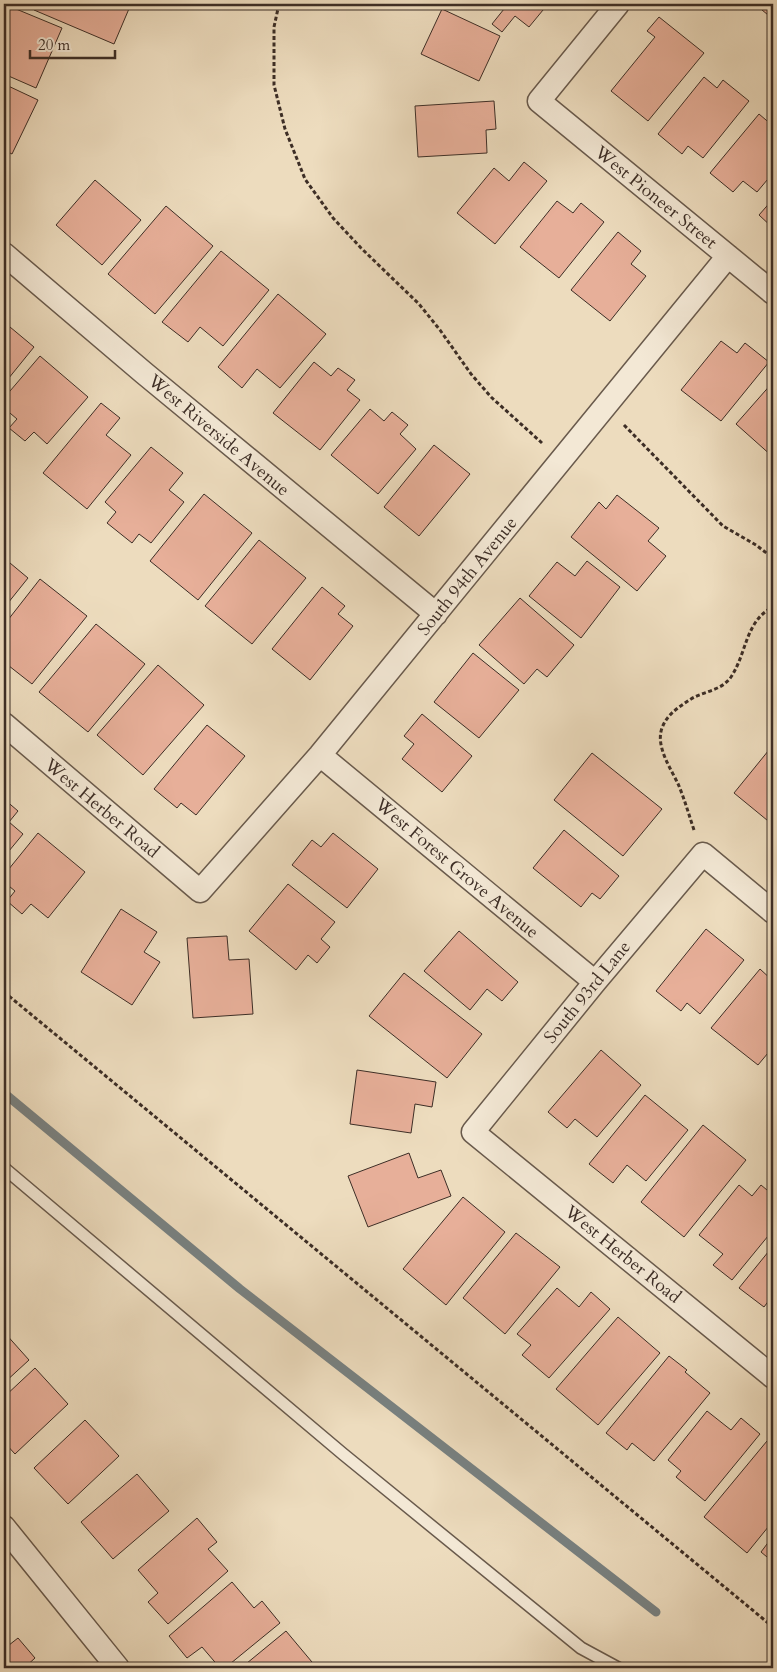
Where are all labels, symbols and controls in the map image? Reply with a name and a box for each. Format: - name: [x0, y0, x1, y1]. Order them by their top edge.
- scale bar: [30, 28, 115, 60]
- text: 20 m: [38, 35, 70, 55]
- street label: West Pioneer Street: [588, 139, 723, 255]
- street label: West Riverside Avenue: [142, 368, 295, 502]
- street label: South 94th Avenue: [412, 512, 523, 641]
- street label: West Herber Road: [38, 752, 165, 864]
- street label: West Forest Grove Avenue: [369, 792, 544, 944]
- street label: South 93rd Lane: [538, 936, 637, 1049]
- street label: West Herber Road: [558, 1199, 687, 1309]

